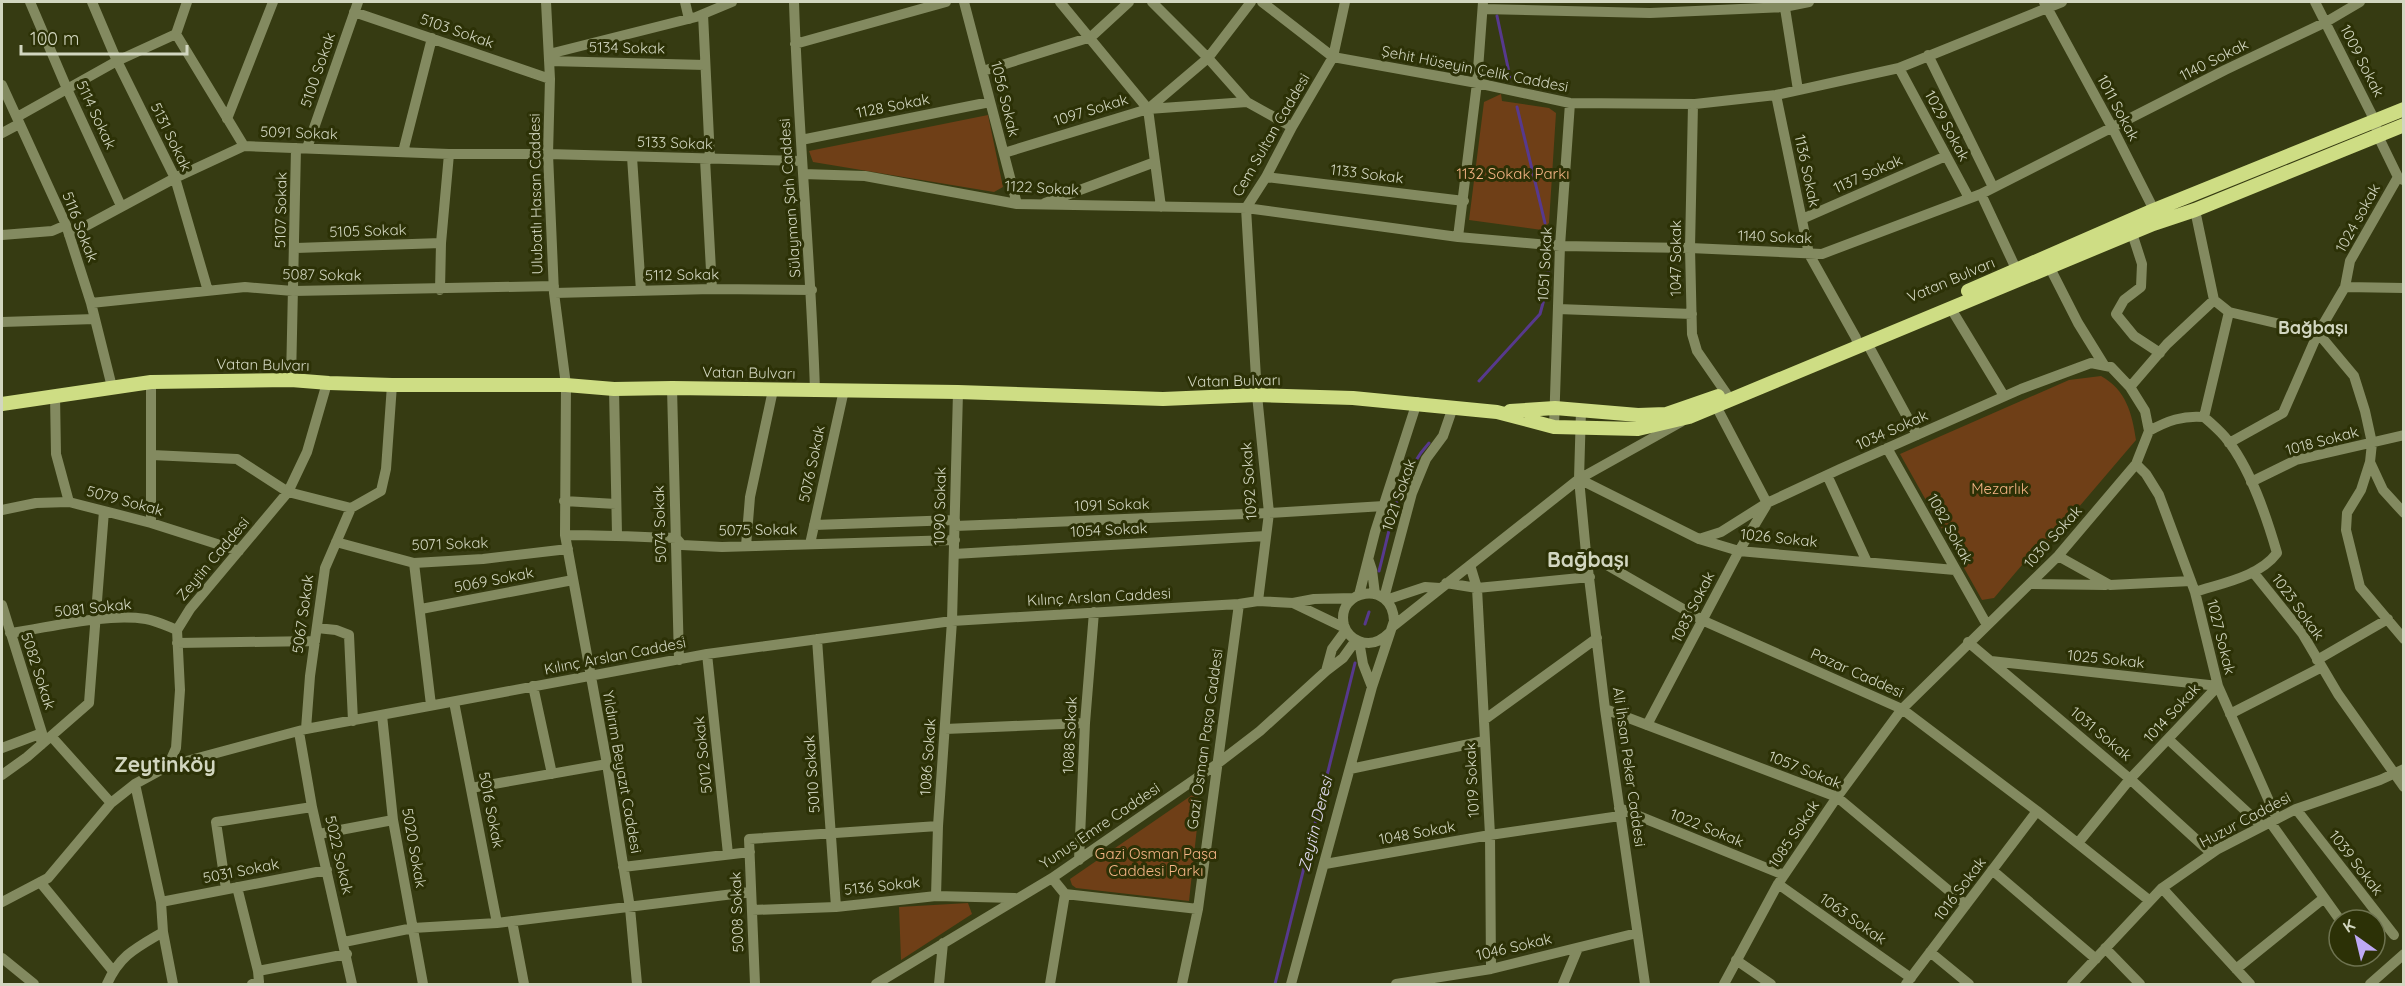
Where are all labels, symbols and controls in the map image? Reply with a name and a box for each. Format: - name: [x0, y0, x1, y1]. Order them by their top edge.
- street label: 5103 Sokak: [418, 9, 497, 52]
- scale bar: [21, 18, 188, 56]
- street label: 1009 Sokak: [2336, 22, 2389, 100]
- text: 100 m: [30, 27, 79, 50]
- street label: 5100 Sokak: [296, 30, 339, 110]
- street label: 1140 Sokak: [2176, 34, 2251, 85]
- street label: 5134 Sokak: [589, 37, 665, 58]
- street label: Şehit Hüseyin Çelik Caddesi: [1380, 41, 1570, 96]
- street label: 1056 Sokak: [987, 59, 1024, 139]
- street label: Cem Sultan Caddesi: [1228, 70, 1314, 200]
- street label: 1011 Sokak: [2093, 71, 2144, 144]
- street label: 5114 Sokak: [72, 77, 121, 152]
- street label: 1029 Sokak: [1921, 87, 1974, 165]
- street label: 1128 Sokak: [855, 89, 931, 122]
- street label: 1097 Sokak: [1051, 89, 1130, 130]
- street label: 5131 Sokak: [147, 99, 196, 174]
- street label: Ulubatlı Hasan Caddesi: [525, 113, 546, 275]
- street label: Sülayman Şah Caddesi: [774, 118, 805, 278]
- street label: 5091 Sokak: [260, 122, 338, 143]
- street label: 5133 Sokak: [637, 132, 713, 153]
- street label: 1136 Sokak: [1791, 133, 1824, 209]
- street label: 1137 Sokak: [1830, 150, 1905, 197]
- street label: 1133 Sokak: [1329, 160, 1405, 187]
- park label: 1132 Sokak Parkı: [1457, 164, 1570, 183]
- street label: 5107 Sokak: [270, 172, 291, 248]
- street label: 1122 Sokak: [1004, 176, 1080, 199]
- street label: 1024 sokak: [2331, 180, 2384, 255]
- street label: 5116 Sokak: [58, 189, 103, 265]
- street label: 5105 Sokak: [329, 220, 407, 241]
- street label: 1047 Sokak: [1666, 220, 1685, 296]
- street label: 1051 Sokak: [1533, 226, 1556, 302]
- street label: 1140 Sokak: [1738, 226, 1813, 247]
- street label: Vatan Bulvarı: [1904, 253, 1997, 306]
- street label: 5087 Sokak: [282, 264, 362, 285]
- street label: 5112 Sokak: [645, 264, 719, 285]
- district label: Bağbaşı: [2278, 316, 2348, 339]
- street label: Vatan Bulvarı: [216, 354, 310, 375]
- street label: Vatan Bulvarı: [702, 362, 796, 383]
- street label: Vatan Bulvarı: [1187, 370, 1281, 391]
- street label: 1034 Sokak: [1853, 405, 1931, 454]
- street label: 1018 Sokak: [2283, 422, 2360, 459]
- street label: 5076 Sokak: [794, 424, 829, 504]
- street label: 1092 Sokak: [1236, 442, 1261, 521]
- street label: 1021 Sokak: [1377, 456, 1420, 533]
- street label: 1090 Sokak: [929, 467, 950, 545]
- park label: Mezarlık: [1971, 479, 2029, 498]
- street label: 5079 Sokak: [85, 481, 166, 520]
- street label: 5074 Sokak: [649, 485, 670, 563]
- street label: 1082 Sokak: [1923, 490, 1978, 567]
- street label: 1091 Sokak: [1074, 494, 1150, 515]
- street label: 1030 Sokak: [2019, 501, 2086, 572]
- street label: Zeytin Caddesi: [172, 513, 253, 604]
- street label: 1054 Sokak: [1070, 518, 1148, 541]
- street label: 5075 Sokak: [718, 519, 798, 540]
- street label: 1026 Sokak: [1740, 524, 1819, 551]
- street label: 5071 Sokak: [411, 533, 489, 554]
- district label: Bağbaşı: [1547, 546, 1629, 572]
- street label: 5069 Sokak: [453, 563, 535, 596]
- street label: 1083 Sokak: [1667, 568, 1719, 645]
- street label: 1023 Sokak: [2268, 570, 2329, 644]
- street label: 5067 Sokak: [288, 573, 317, 655]
- street label: Kılınç Arslan Caddesi: [1027, 583, 1171, 610]
- street label: 5081 Sokak: [53, 594, 132, 621]
- street label: 1027 Sokak: [2203, 597, 2240, 676]
- street label: 5082 Sokak: [17, 630, 60, 712]
- street label: Kılınç Arslan Caddesi: [542, 632, 687, 679]
- street label: Pazar Caddesi: [1808, 644, 1907, 702]
- street label: 1025 Sokak: [2066, 645, 2146, 672]
- street label: Gazi Osman Paşa Caddesi: [1182, 647, 1227, 830]
- street label: 1014 Sokak: [2139, 679, 2204, 746]
- street label: Ali İhsan Peker Caddesi: [1609, 686, 1650, 848]
- street label: Yıldırım Beyazıt Caddesi: [599, 689, 646, 855]
- street label: 1088 Sokak: [1058, 696, 1081, 774]
- street label: 1031 Sokak: [2067, 702, 2136, 765]
- street label: 5012 Sokak: [689, 715, 716, 795]
- street label: 1086 Sokak: [915, 718, 940, 796]
- street label: 5010 Sokak: [799, 734, 824, 814]
- street label: 1019 Sokak: [1460, 742, 1483, 818]
- street label: 1057 Sokak: [1766, 746, 1844, 793]
- district label: Zeytinköy: [114, 751, 216, 777]
- street label: 5016 Sokak: [475, 770, 508, 850]
- water label: Zeytin Deresi: [1294, 773, 1337, 874]
- street label: Yunus Emre Caddesi: [1036, 778, 1163, 873]
- street label: Huzur Caddesi: [2196, 788, 2294, 852]
- street label: 1085 Sokak: [1764, 796, 1823, 871]
- street label: 1022 Sokak: [1668, 804, 1747, 851]
- street label: 5020 Sokak: [398, 806, 431, 889]
- street label: 5022 Sokak: [321, 814, 358, 896]
- street label: 1048 Sokak: [1377, 816, 1457, 849]
- street label: 1039 Sokak: [2325, 826, 2388, 899]
- park label: Gazi Osman Paşa Caddesi Parkı: [1095, 844, 1217, 880]
- street label: 1016 Sokak: [1930, 853, 1990, 924]
- street label: 5031 Sokak: [201, 854, 281, 887]
- street label: 5008 Sokak: [726, 871, 747, 953]
- street label: 5136 Sokak: [843, 872, 921, 899]
- street label: 1063 Sokak: [1816, 889, 1890, 948]
- north arrow: [2327, 908, 2387, 968]
- text: K: [2339, 914, 2359, 937]
- street label: 1046 Sokak: [1474, 929, 1554, 964]

